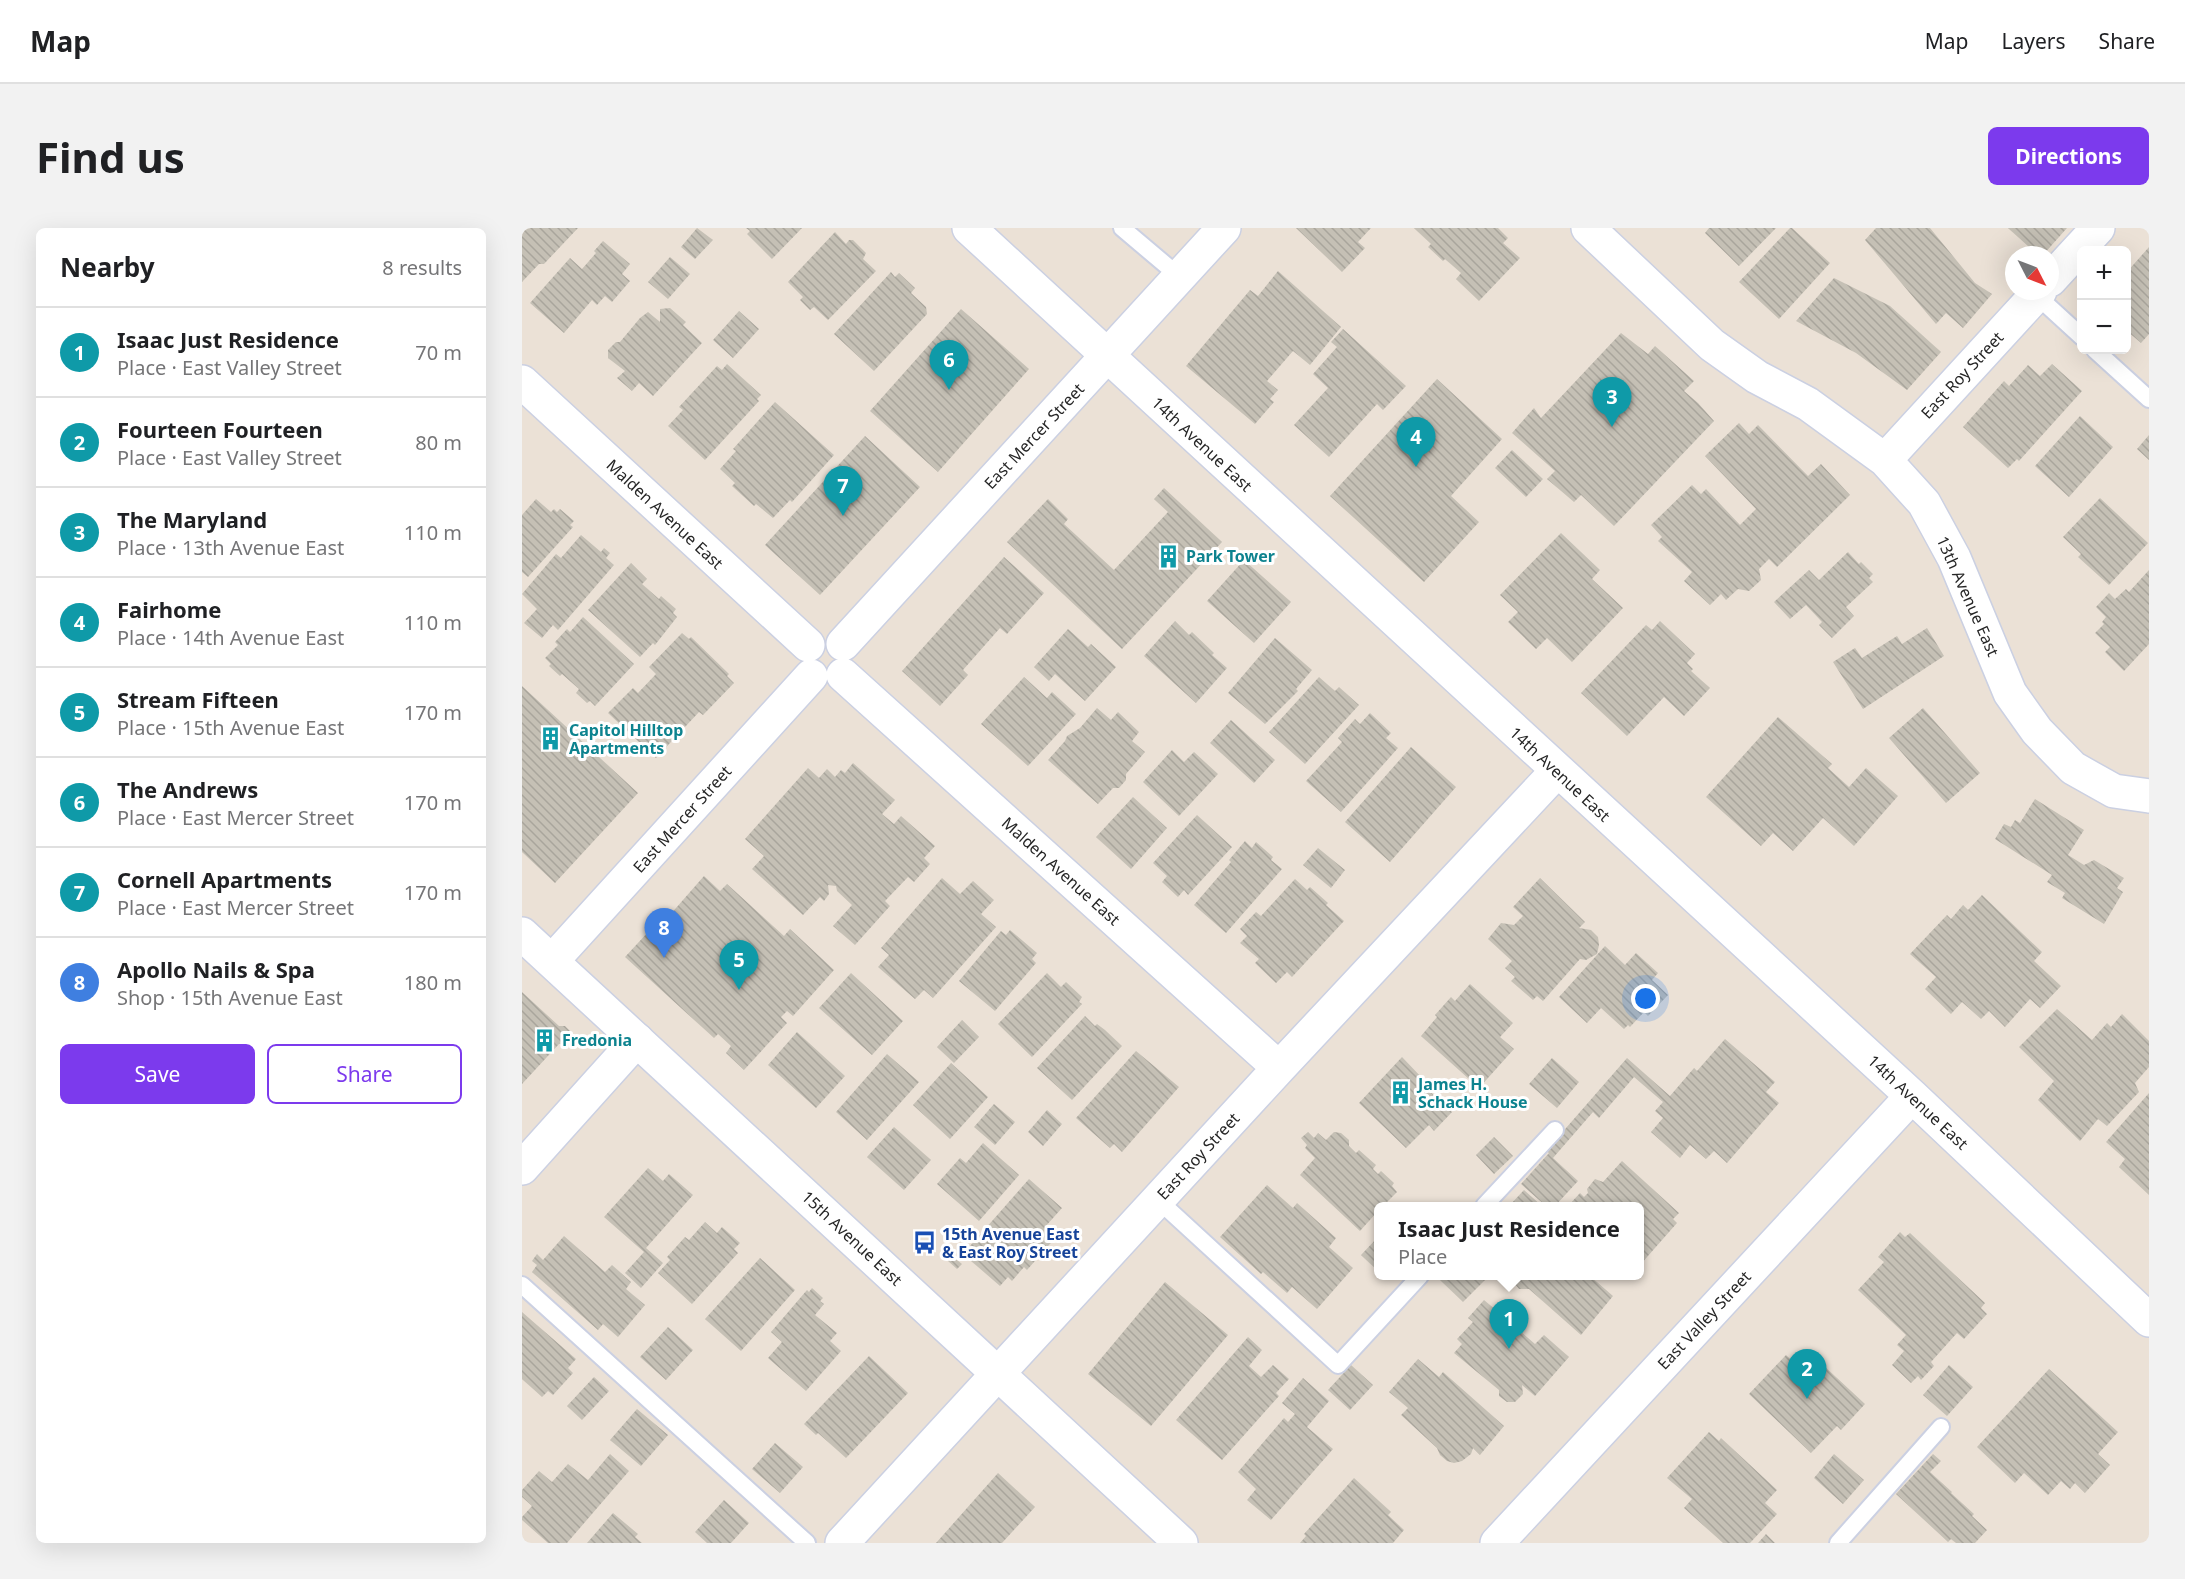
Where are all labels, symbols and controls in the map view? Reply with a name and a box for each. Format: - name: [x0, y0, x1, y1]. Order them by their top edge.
- text: Map: [30, 22, 91, 60]
- text: Map: [1925, 27, 1969, 55]
- text: Layers: [2002, 27, 2066, 55]
- text: Share: [2099, 27, 2155, 55]
- button: Directions: [1988, 127, 2149, 185]
- text: Find us: [36, 128, 185, 185]
- north arrow: [2005, 246, 2059, 300]
- map controls: [2077, 246, 2131, 354]
- button: +: [2077, 246, 2131, 300]
- text: Nearby: [60, 249, 155, 285]
- text: 8 results: [382, 254, 462, 281]
- button: −: [2077, 300, 2131, 354]
- text: Isaac Just Residence: [117, 324, 339, 354]
- street label: East Roy Street: [1916, 326, 2008, 423]
- text: 1: [74, 339, 85, 366]
- text: 70 m: [415, 339, 462, 366]
- pin: 6: [930, 340, 968, 390]
- text: Place · East Valley Street: [117, 354, 342, 381]
- street label: East Mercer Street: [979, 378, 1089, 494]
- pin: 3: [1592, 378, 1632, 427]
- street label: 14th Avenue East: [1147, 392, 1257, 496]
- text: Fourteen Fourteen: [117, 414, 323, 444]
- pin: 4: [1396, 418, 1436, 467]
- text: 2: [74, 429, 85, 456]
- text: 80 m: [415, 429, 462, 456]
- text: Place · East Valley Street: [117, 444, 342, 471]
- street label: Malden Avenue East: [602, 454, 728, 574]
- pin: 7: [824, 466, 862, 516]
- text: The Maryland: [117, 504, 267, 534]
- text: 3: [74, 519, 85, 546]
- text: 110 m: [404, 519, 462, 546]
- street label: 13th Avenue East: [1932, 532, 2005, 660]
- text: Place · 13th Avenue East: [117, 534, 344, 561]
- building icon: Park Tower: [1155, 543, 1181, 569]
- place label: Park Tower: [1186, 545, 1275, 567]
- text: Fairhome: [117, 594, 221, 624]
- text: 4: [74, 609, 85, 636]
- text: 110 m: [404, 609, 462, 636]
- text: Place · 14th Avenue East: [117, 624, 344, 651]
- text: Stream Fifteen: [117, 684, 279, 714]
- text: 5: [74, 699, 85, 726]
- text: 170 m: [404, 699, 462, 726]
- text: Place · 15th Avenue East: [117, 714, 344, 741]
- place label: Capitol Hilltop Apartments: [569, 719, 683, 759]
- street label: 14th Avenue East: [1505, 722, 1615, 826]
- building icon: Capitol Hilltop Apartments: [538, 726, 564, 752]
- street label: East Mercer Street: [628, 760, 736, 877]
- text: The Andrews: [117, 774, 258, 804]
- text: 6: [74, 789, 85, 816]
- text: 170 m: [404, 789, 462, 816]
- text: Place · East Mercer Street: [117, 804, 354, 831]
- street label: Malden Avenue East: [997, 812, 1125, 930]
- text: Cornell Apartments: [117, 864, 332, 894]
- text: 7: [74, 879, 85, 906]
- text: 170 m: [404, 879, 462, 906]
- text: Place · East Mercer Street: [117, 894, 354, 921]
- pin: 8: [644, 908, 684, 958]
- pin: 5: [720, 940, 758, 990]
- text: Apollo Nails & Spa: [117, 954, 315, 984]
- text: 8: [74, 969, 85, 996]
- text: 180 m: [404, 969, 462, 996]
- text: Shop · 15th Avenue East: [117, 984, 343, 1011]
- your location: [1631, 984, 1660, 1013]
- building icon: Fredonia: [531, 1027, 557, 1053]
- place label: Fredonia: [562, 1029, 632, 1051]
- button: Save: [60, 1044, 255, 1104]
- button: Share: [267, 1044, 462, 1104]
- street label: 14th Avenue East: [1863, 1050, 1973, 1154]
- place label: James H. Schack House: [1416, 1073, 1528, 1113]
- building icon: James H. Schack House: [1387, 1080, 1413, 1106]
- street label: East Roy Street: [1152, 1107, 1244, 1204]
- street label: 15th Avenue East: [797, 1186, 907, 1290]
- popup: [1374, 1202, 1644, 1280]
- text: Isaac Just Residence: [1398, 1213, 1620, 1243]
- place label: 15th Avenue East & East Roy Street: [942, 1223, 1080, 1263]
- bus stop icon: 15th Avenue East & East Roy Street: [911, 1230, 937, 1256]
- text: Place: [1398, 1243, 1447, 1270]
- street label: East Valley Street: [1652, 1266, 1756, 1374]
- pin: 1: [1490, 1300, 1528, 1349]
- pin: 2: [1788, 1350, 1826, 1399]

